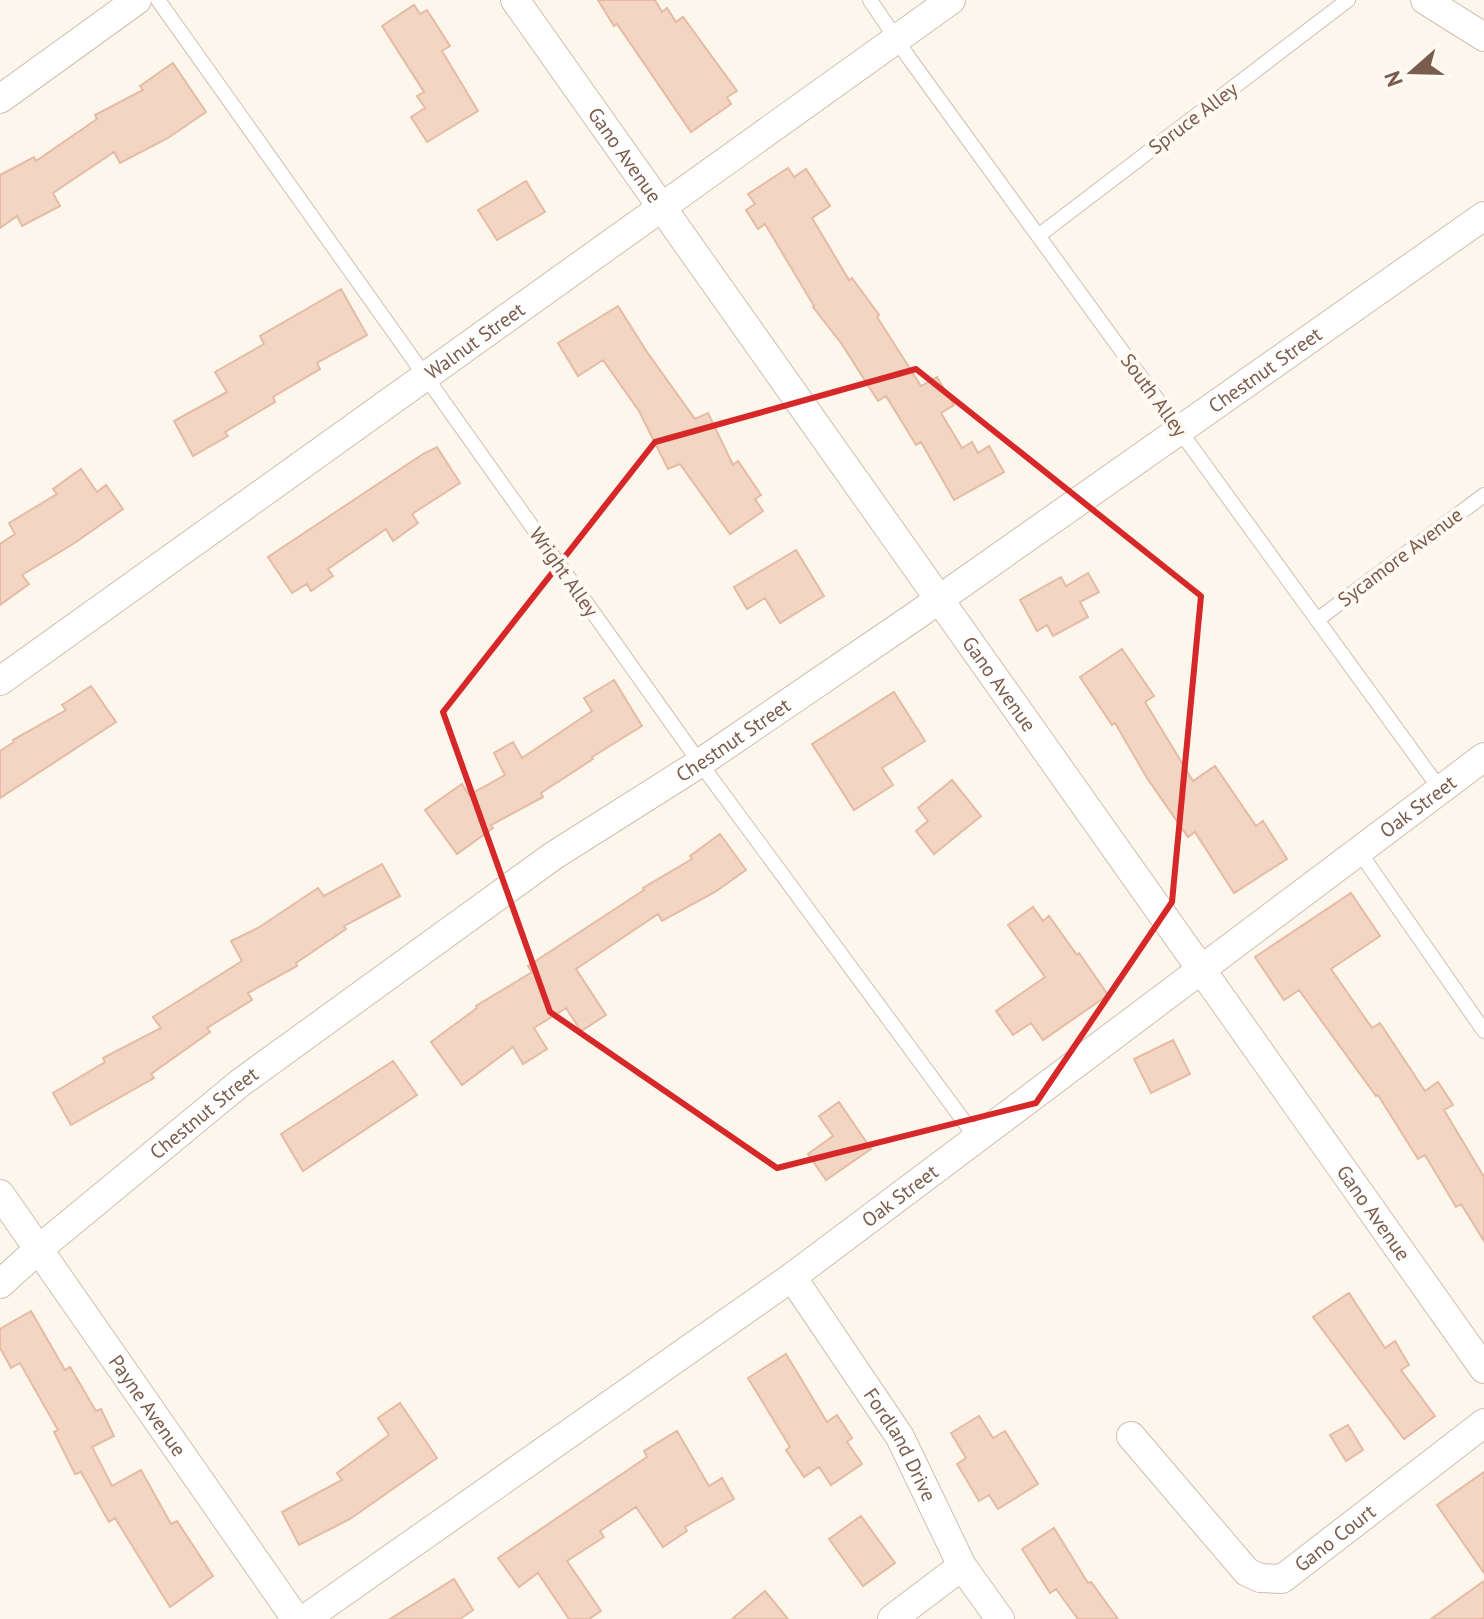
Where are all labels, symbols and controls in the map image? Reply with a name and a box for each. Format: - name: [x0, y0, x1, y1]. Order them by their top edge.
- north arrow: [1372, 32, 1452, 112]
- text: N: [1378, 67, 1409, 90]
- street label: Spruce Alley: [1143, 76, 1243, 160]
- street label: Gano Avenue: [582, 102, 667, 208]
- street label: Walnut Street: [420, 296, 530, 385]
- street label: Chestnut Street: [1203, 321, 1327, 419]
- street label: South Alley: [1115, 348, 1193, 442]
- street label: Sycamore Avenue: [1332, 502, 1468, 612]
- street label: Wright Alley: [524, 522, 605, 622]
- street label: Gano Avenue: [956, 631, 1042, 737]
- street label: Chestnut Street: [671, 692, 796, 788]
- street label: Oak Street: [1374, 769, 1461, 844]
- street label: Chestnut Street: [144, 1061, 263, 1165]
- street label: Oak Street: [856, 1159, 943, 1233]
- street label: Gano Avenue: [1331, 1160, 1416, 1266]
- street label: Payne Avenue: [103, 1350, 192, 1462]
- street label: Fordland Drive: [858, 1383, 942, 1506]
- street label: Gano Court: [1289, 1498, 1381, 1578]

